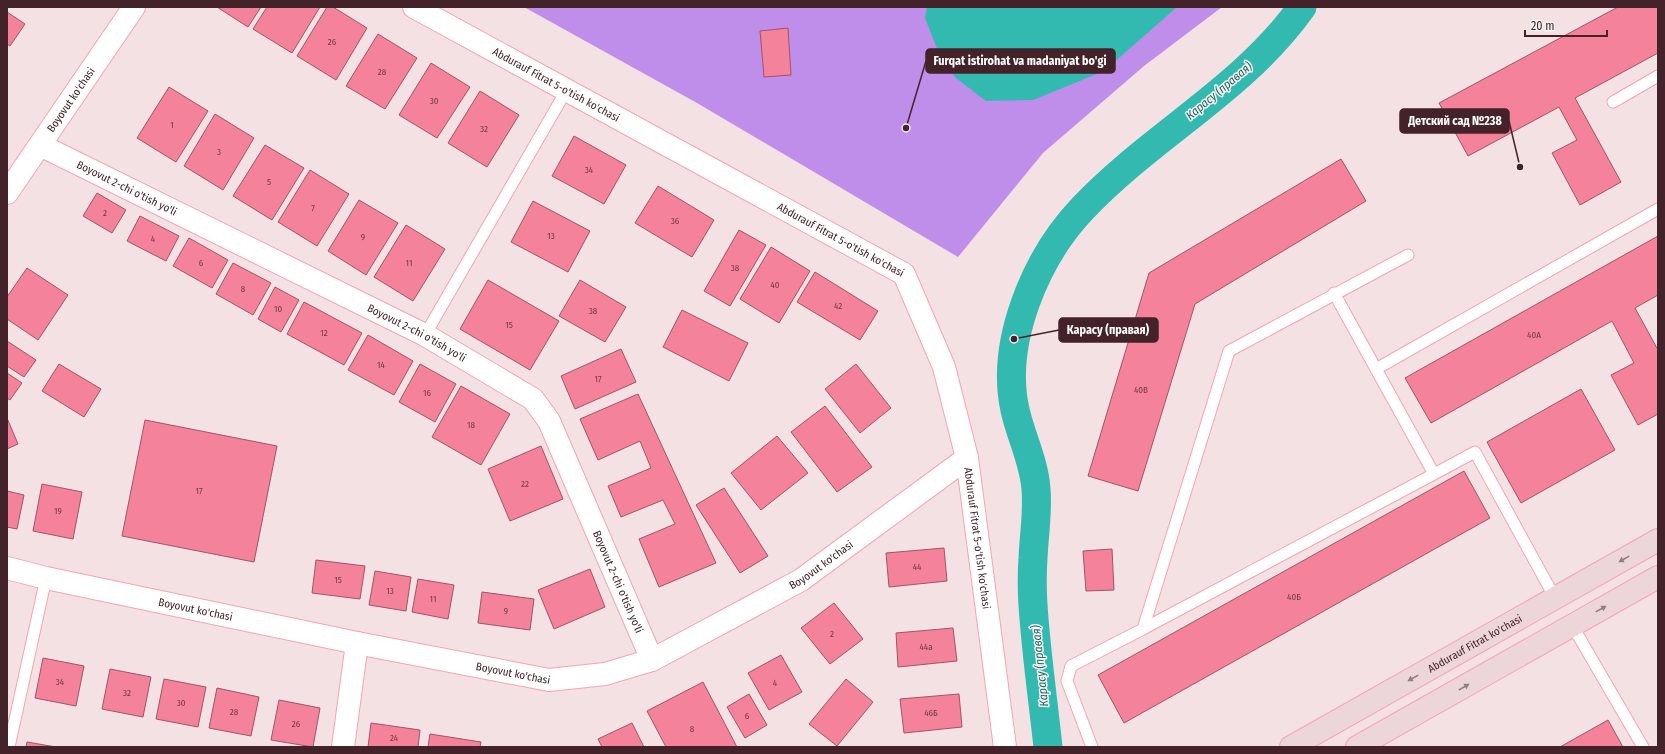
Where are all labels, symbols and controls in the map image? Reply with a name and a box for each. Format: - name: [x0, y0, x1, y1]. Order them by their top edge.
- scale bar: [1525, 12, 1607, 38]
- text: 20 m: [1531, 19, 1555, 33]
- house number: 26: [328, 37, 337, 47]
- street label: Abdurauf Fitrat 5-o'tish ko'chasi: [490, 45, 622, 125]
- callout: Furqat istirohat va madaniyat bo'gi: [926, 49, 1115, 73]
- text: Furqat istirohat va madaniyat bo'gi: [933, 54, 1107, 68]
- water label: Карасу (правая): [1182, 58, 1255, 123]
- street label: Boyovut ko'chasi: [44, 65, 98, 135]
- house number: 28: [378, 67, 387, 77]
- house number: 30: [430, 96, 439, 106]
- callout: Детский сад №238: [1400, 109, 1509, 133]
- text: Детский сад №238: [1407, 114, 1503, 128]
- house number: 1: [170, 120, 174, 130]
- house number: 32: [480, 124, 488, 134]
- house number: 3: [217, 147, 221, 157]
- street label: Boyovut 2-chi o'tish yo'li: [75, 158, 179, 218]
- house number: 34: [585, 165, 594, 175]
- house number: 5: [267, 177, 271, 187]
- street label: Abdurauf Fitrat 5-o'tish ko'chasi: [775, 200, 906, 280]
- house number: 7: [311, 203, 315, 213]
- house number: 2: [103, 208, 107, 218]
- house number: 36: [671, 216, 680, 226]
- house number: 13: [547, 231, 555, 241]
- house number: 9: [361, 232, 365, 242]
- house number: 4: [151, 234, 156, 244]
- house number: 6: [199, 258, 204, 268]
- house number: 11: [406, 258, 412, 268]
- house number: 38: [731, 263, 740, 273]
- house number: 40: [770, 280, 780, 290]
- house number: 8: [241, 284, 246, 294]
- house number: 42: [834, 301, 842, 311]
- street label: Boyovut 2-chi o'tish yo'li: [365, 302, 468, 365]
- house number: 10: [274, 304, 282, 314]
- house number: 38: [589, 306, 598, 316]
- callout: Карасу (правая): [1059, 318, 1158, 342]
- house number: 15: [505, 320, 513, 330]
- text: Карасу (правая): [1067, 323, 1150, 337]
- house number: 12: [320, 328, 328, 338]
- house number: 40A: [1527, 330, 1541, 340]
- house number: 14: [377, 360, 386, 370]
- house number: 17: [594, 374, 602, 384]
- house number: 40В: [1134, 385, 1148, 395]
- house number: 16: [423, 388, 432, 398]
- house number: 18: [467, 420, 476, 430]
- street label: Abdurauf Fitrat 5-o'tish ko'chasi: [961, 467, 993, 610]
- house number: 22: [521, 479, 529, 489]
- house number: 17: [195, 486, 203, 496]
- house number: 19: [54, 506, 62, 516]
- street label: Boyovut 2-chi o'tish yo'li: [590, 529, 646, 635]
- street label: Boyovut ko'chasi: [787, 538, 856, 592]
- one-way arrow: [1618, 555, 1630, 562]
- house number: 44: [913, 562, 922, 572]
- house number: 15: [334, 575, 342, 585]
- house number: 13: [386, 586, 394, 596]
- house number: 40Б: [1287, 592, 1301, 602]
- house number: 11: [430, 594, 436, 604]
- street label: Boyovut ko'chasi: [157, 596, 234, 624]
- one-way arrow: [1595, 605, 1607, 612]
- house number: 9: [504, 606, 508, 616]
- street label: Abdurauf Fitrat ko'chasi: [1426, 612, 1525, 675]
- water label: Карасу (правая): [1028, 624, 1051, 708]
- house number: 2: [830, 629, 834, 639]
- house number: 44а: [919, 642, 933, 652]
- street label: Boyovut ko'chasi: [475, 660, 552, 687]
- one-way arrow: [1407, 674, 1419, 681]
- house number: 34: [56, 677, 65, 687]
- house number: 4: [773, 678, 778, 688]
- one-way arrow: [1458, 683, 1470, 690]
- house number: 32: [123, 688, 131, 698]
- house number: 30: [177, 698, 186, 708]
- house number: 28: [230, 707, 239, 717]
- house number: 46Б: [924, 708, 938, 718]
- house number: 6: [745, 711, 750, 721]
- house number: 26: [292, 719, 301, 729]
- house number: 8: [690, 724, 695, 734]
- house number: 24: [390, 733, 399, 743]

